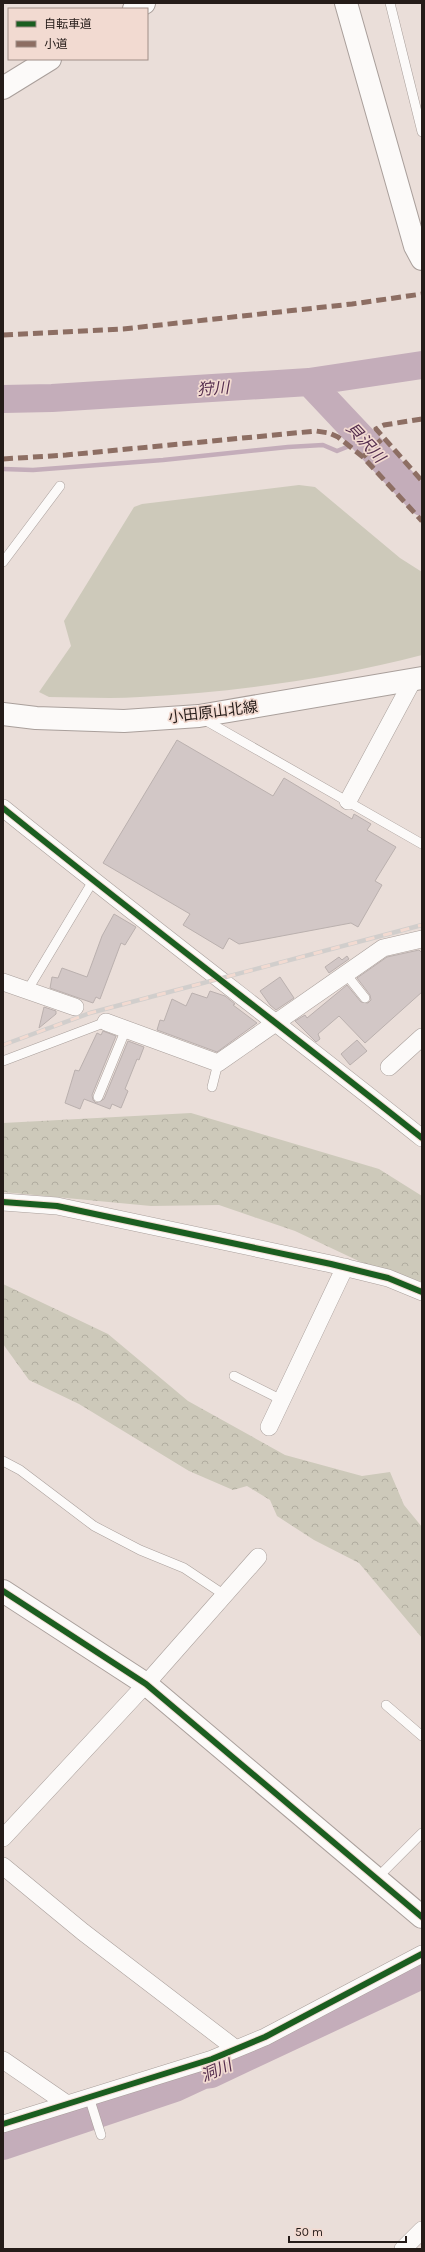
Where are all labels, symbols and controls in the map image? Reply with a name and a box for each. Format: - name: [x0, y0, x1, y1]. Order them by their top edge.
- legend: [8, 8, 148, 60]
- text: 自転車道: [44, 17, 92, 31]
- text: 小道: [44, 37, 68, 51]
- water label: 狩川: [196, 378, 232, 399]
- water label: 貝沢川: [342, 418, 390, 468]
- street label: 小田原山北線: [167, 698, 259, 726]
- water label: 洞川: [198, 2055, 236, 2085]
- scale bar: [289, 2218, 406, 2244]
- text: 50 m: [295, 2225, 323, 2239]

